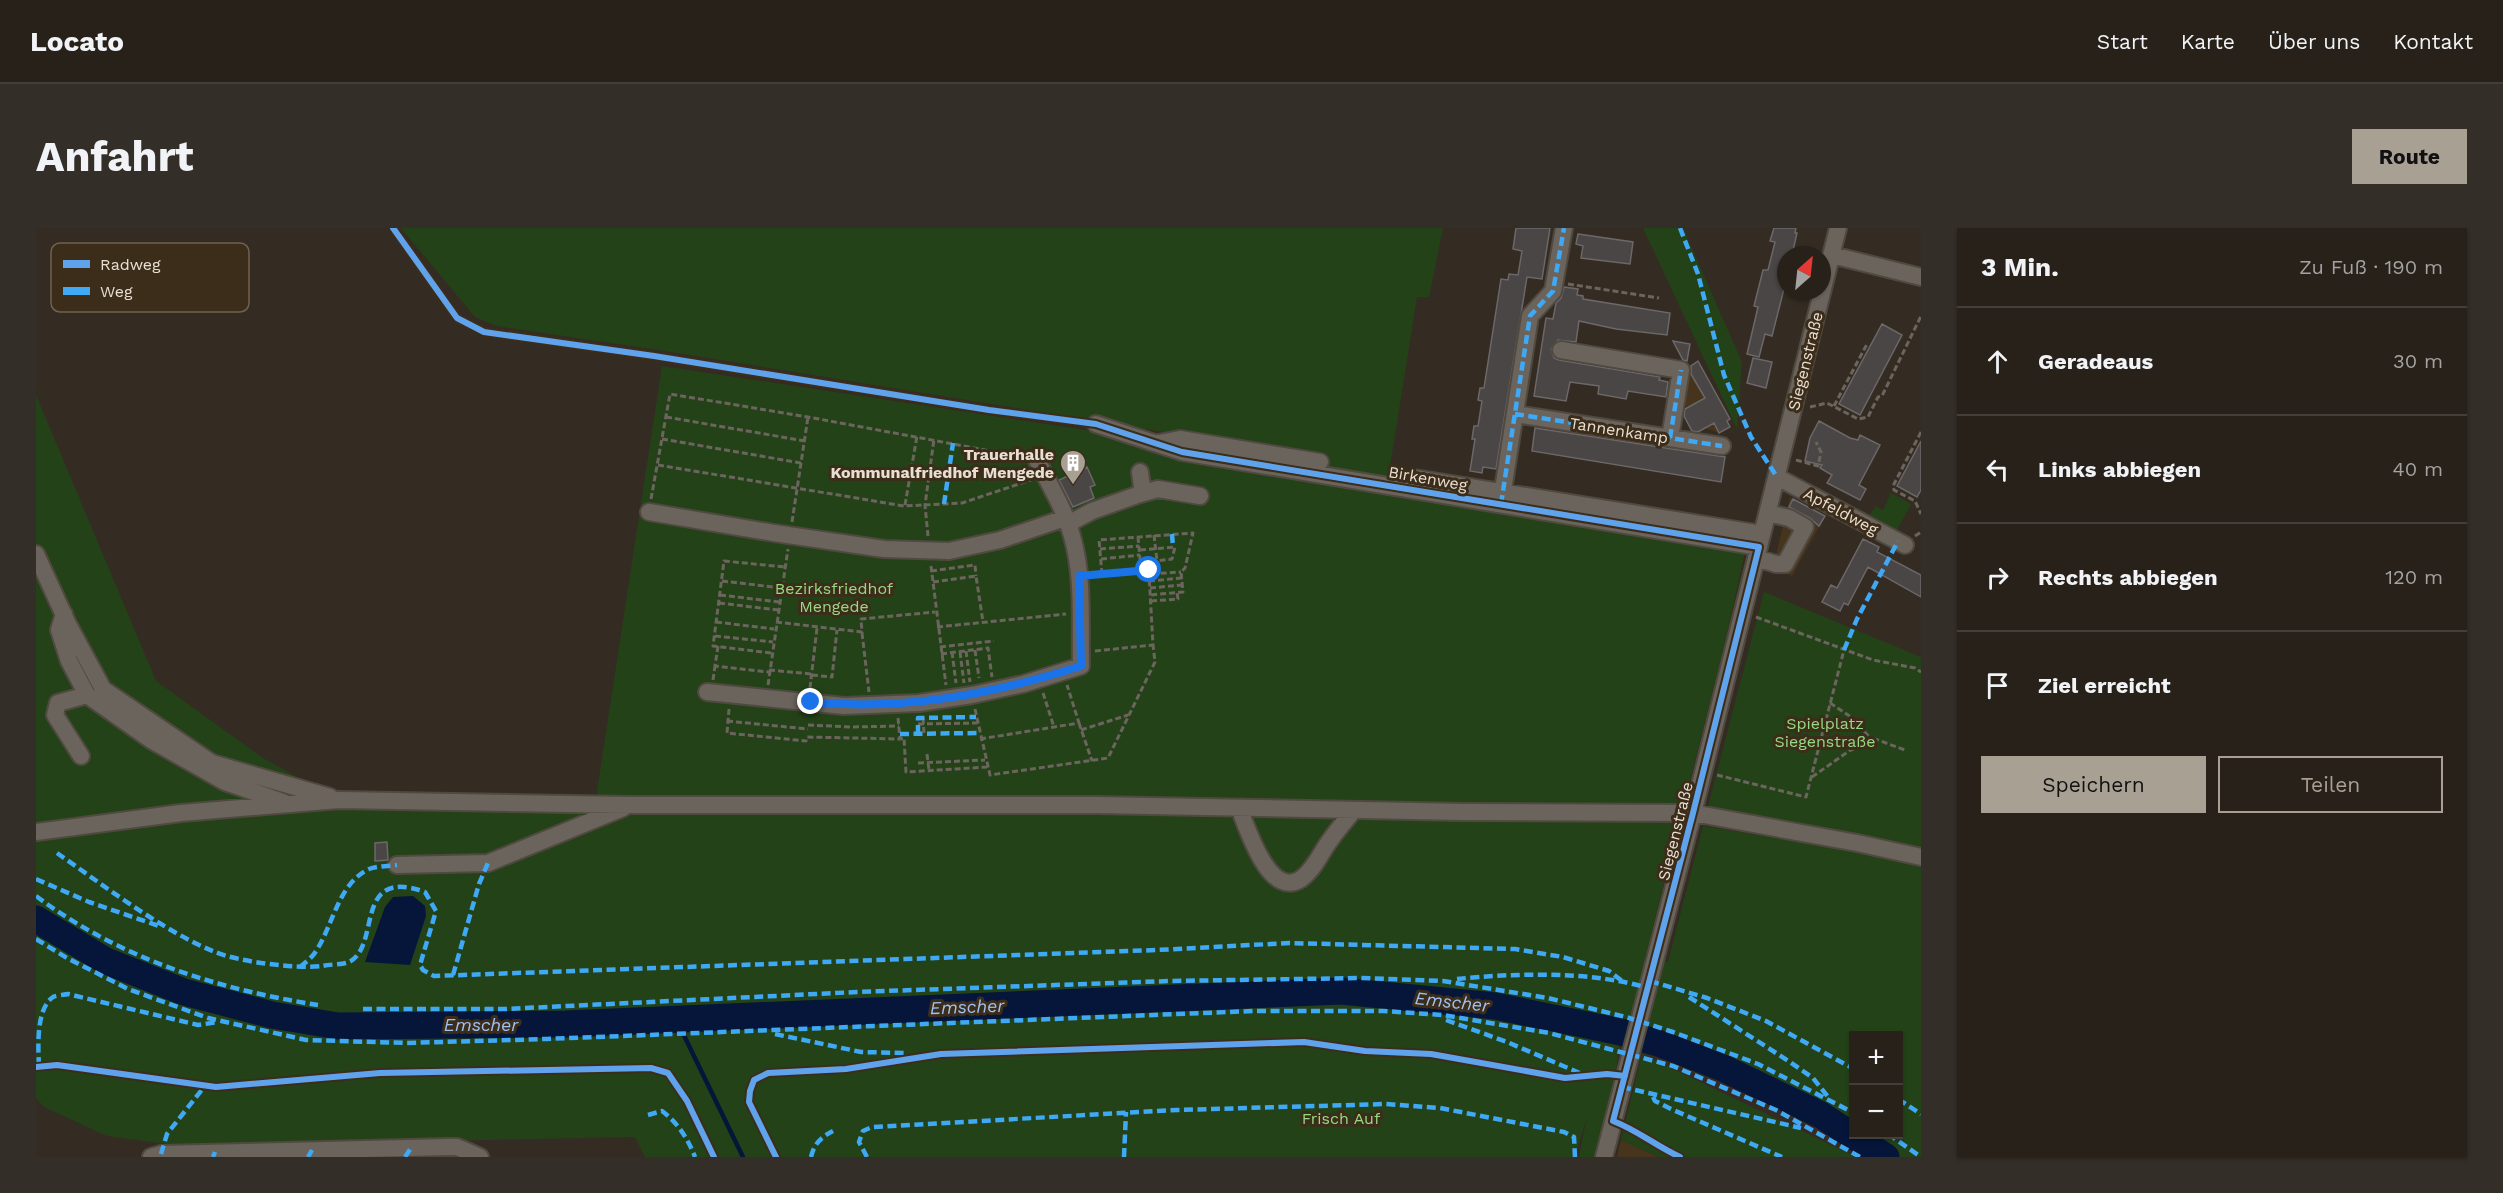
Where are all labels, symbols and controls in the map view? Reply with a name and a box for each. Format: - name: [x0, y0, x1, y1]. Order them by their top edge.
- text: Locato: [30, 25, 124, 58]
- text: Start: [2097, 29, 2148, 54]
- text: Karte: [2181, 29, 2235, 54]
- text: Über uns: [2268, 29, 2360, 54]
- text: Kontakt: [2393, 29, 2473, 54]
- button: Route: [2352, 129, 2467, 184]
- text: Anfahrt: [36, 132, 194, 181]
- legend: [51, 243, 249, 312]
- north arrow: [1777, 246, 1831, 300]
- text: 3 Min.: [1981, 252, 2059, 282]
- text: Radweg: [100, 255, 161, 274]
- text: Zu Fuß · 190 m: [2299, 255, 2443, 279]
- text: Weg: [100, 282, 133, 301]
- street label: Siegenstraße: [1784, 310, 1827, 412]
- icon: ahead: [1981, 345, 2014, 378]
- text: Geradeaus: [2038, 349, 2153, 374]
- text: 30 m: [2393, 349, 2443, 373]
- street label: Tannenkamp: [1568, 413, 1669, 448]
- place label: Trauerhalle Kommunalfriedhof Mengede: [830, 445, 1054, 482]
- building icon: Trauerhalle Kommunalfriedhof Mengede: [1058, 448, 1088, 486]
- icon: left: [1981, 453, 2014, 486]
- text: Links abbiegen: [2038, 457, 2201, 482]
- text: 40 m: [2392, 457, 2443, 481]
- street label: Birkenweg: [1387, 462, 1469, 495]
- street label: Apfeldweg: [1800, 484, 1882, 539]
- route start: [1135, 556, 1161, 582]
- icon: right: [1981, 561, 2014, 594]
- text: Rechts abbiegen: [2038, 565, 2218, 590]
- text: 120 m: [2385, 565, 2443, 589]
- park label: Bezirksfriedhof Mengede: [775, 579, 894, 616]
- icon: arrive: [1981, 669, 2014, 702]
- text: Ziel erreicht: [2038, 673, 2171, 698]
- route end: [797, 688, 823, 714]
- park label: Spielplatz Siegenstraße: [1775, 714, 1875, 751]
- button: Speichern: [1981, 756, 2206, 813]
- button: Teilen: [2218, 756, 2443, 813]
- street label: Siegenstraße: [1654, 780, 1697, 882]
- water label: Emscher: [1414, 987, 1491, 1016]
- water label: Emscher: [929, 995, 1006, 1018]
- water label: Emscher: [444, 1014, 519, 1035]
- map controls: [1849, 1031, 1903, 1139]
- button: +: [1849, 1031, 1903, 1085]
- button: −: [1849, 1085, 1903, 1139]
- park label: Frisch Auf: [1302, 1109, 1381, 1128]

